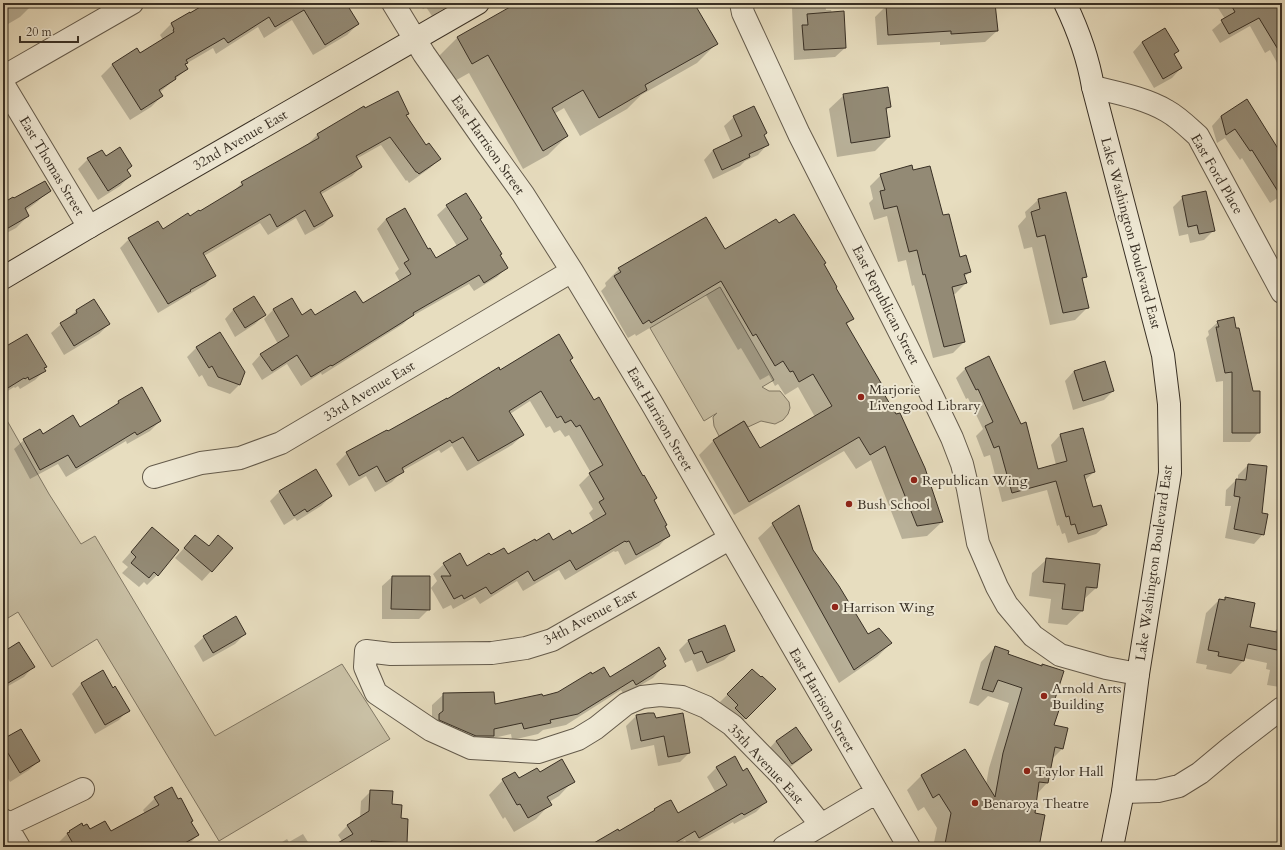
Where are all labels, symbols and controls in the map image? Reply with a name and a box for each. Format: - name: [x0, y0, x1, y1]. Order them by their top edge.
- scale bar: [20, 18, 78, 44]
- text: 20 m: [26, 24, 53, 40]
- street label: East Harrison Street: [447, 92, 530, 199]
- street label: 32nd Avenue East: [189, 105, 291, 175]
- street label: East Thomas Street: [15, 113, 90, 220]
- street label: East Ford Place: [1186, 130, 1248, 218]
- street label: Lake Washington Boulevard East: [1096, 135, 1166, 331]
- street label: East Republican Street: [848, 242, 925, 368]
- street label: 33rd Avenue East: [320, 356, 419, 426]
- street label: East Harrison Street: [622, 364, 698, 475]
- place label: Marjorie Livengood Library: [869, 380, 981, 415]
- marker: Marjorie Livengood Library: [856, 392, 866, 402]
- street label: Lake Washington Boulevard East: [1131, 463, 1177, 662]
- place label: Republican Wing: [922, 471, 1028, 490]
- marker: Republican Wing: [909, 475, 919, 485]
- place label: Bush School: [857, 495, 931, 514]
- marker: Bush School: [844, 499, 854, 509]
- street label: 34th Avenue East: [540, 584, 641, 650]
- place label: Harrison Wing: [843, 598, 934, 617]
- marker: Harrison Wing: [830, 602, 840, 612]
- street label: East Harrison Street: [784, 645, 860, 756]
- place label: Arnold Arts Building: [1052, 679, 1122, 714]
- marker: Arnold Arts Building: [1039, 691, 1049, 701]
- street label: 35th Avenue East: [724, 720, 809, 809]
- place label: Taylor Hall: [1035, 762, 1104, 781]
- marker: Taylor Hall: [1022, 766, 1032, 776]
- place label: Benaroya Theatre: [983, 794, 1089, 813]
- marker: Benaroya Theatre: [970, 798, 980, 808]

